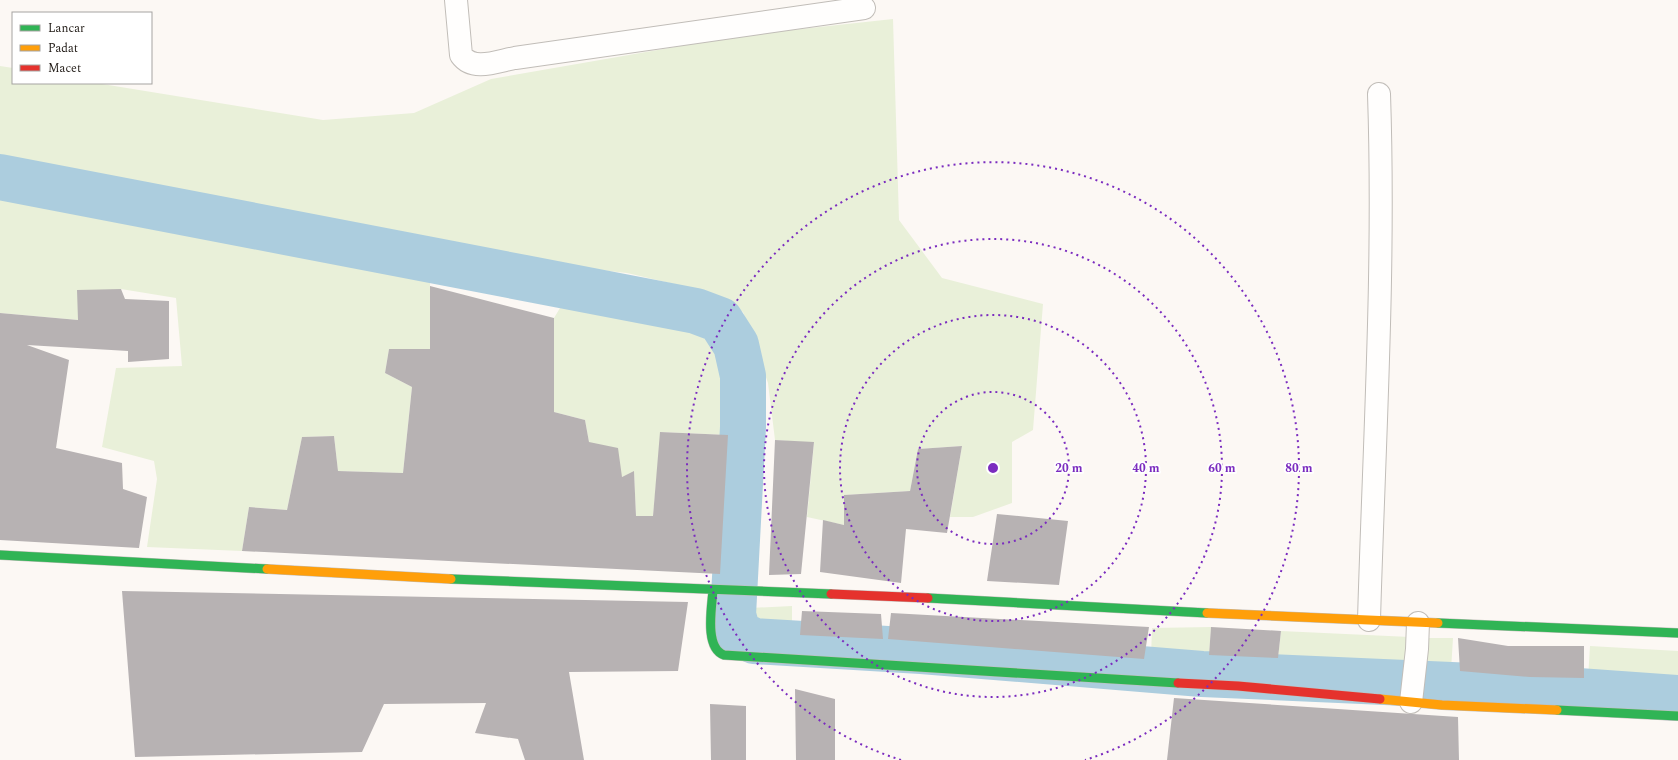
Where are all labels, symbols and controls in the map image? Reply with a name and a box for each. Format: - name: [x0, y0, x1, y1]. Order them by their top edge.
- legend: [12, 12, 152, 84]
- text: Lancar: [48, 19, 85, 38]
- text: Padat: [48, 39, 78, 58]
- text: Macet: [48, 59, 81, 78]
- text: 20 m: [1055, 459, 1083, 478]
- text: 40 m: [1132, 459, 1160, 478]
- text: 60 m: [1208, 459, 1236, 478]
- text: 80 m: [1285, 459, 1313, 478]
- centre of rings: [986, 461, 1000, 475]

